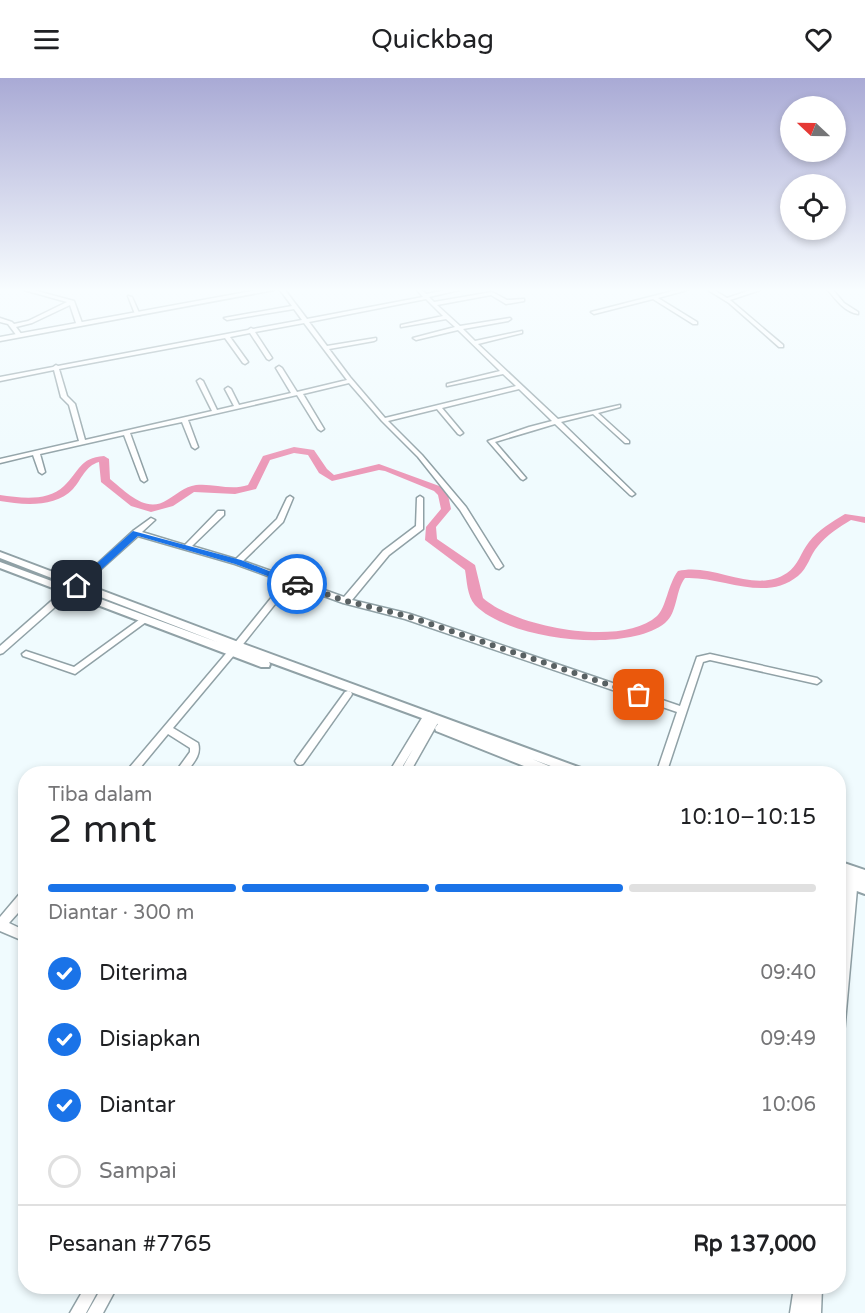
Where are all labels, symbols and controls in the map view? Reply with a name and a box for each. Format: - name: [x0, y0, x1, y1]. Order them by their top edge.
- icon: menu: [30, 23, 63, 56]
- text: Quickbag: [371, 23, 494, 56]
- icon: heart: [802, 23, 835, 56]
- north arrow: [780, 96, 846, 162]
- map controls: [780, 96, 846, 240]
- button: locate: [780, 174, 846, 240]
- courier: [267, 554, 327, 614]
- pin: [51, 560, 102, 611]
- icon: car: [281, 568, 314, 601]
- icon: home: [60, 569, 93, 602]
- pin: [613, 669, 664, 720]
- icon: bag: [622, 678, 655, 711]
- text: Tiba dalam: [48, 783, 152, 807]
- text: 10:10–10:15: [679, 804, 816, 830]
- text: 2 mnt: [48, 806, 157, 853]
- text: Diantar · 300 m: [48, 901, 194, 925]
- icon: check: [48, 957, 81, 990]
- text: Diterima: [99, 960, 188, 986]
- text: 09:40: [761, 961, 816, 985]
- icon: check: [48, 1023, 81, 1056]
- text: Disiapkan: [99, 1026, 201, 1052]
- text: 09:49: [761, 1027, 816, 1051]
- icon: check: [48, 1089, 81, 1122]
- text: Diantar: [99, 1092, 175, 1118]
- text: 10:06: [761, 1093, 816, 1117]
- text: Sampai: [99, 1158, 177, 1184]
- text: Pesanan #7765: [48, 1231, 211, 1257]
- text: Rp 137,000: [693, 1231, 816, 1257]

